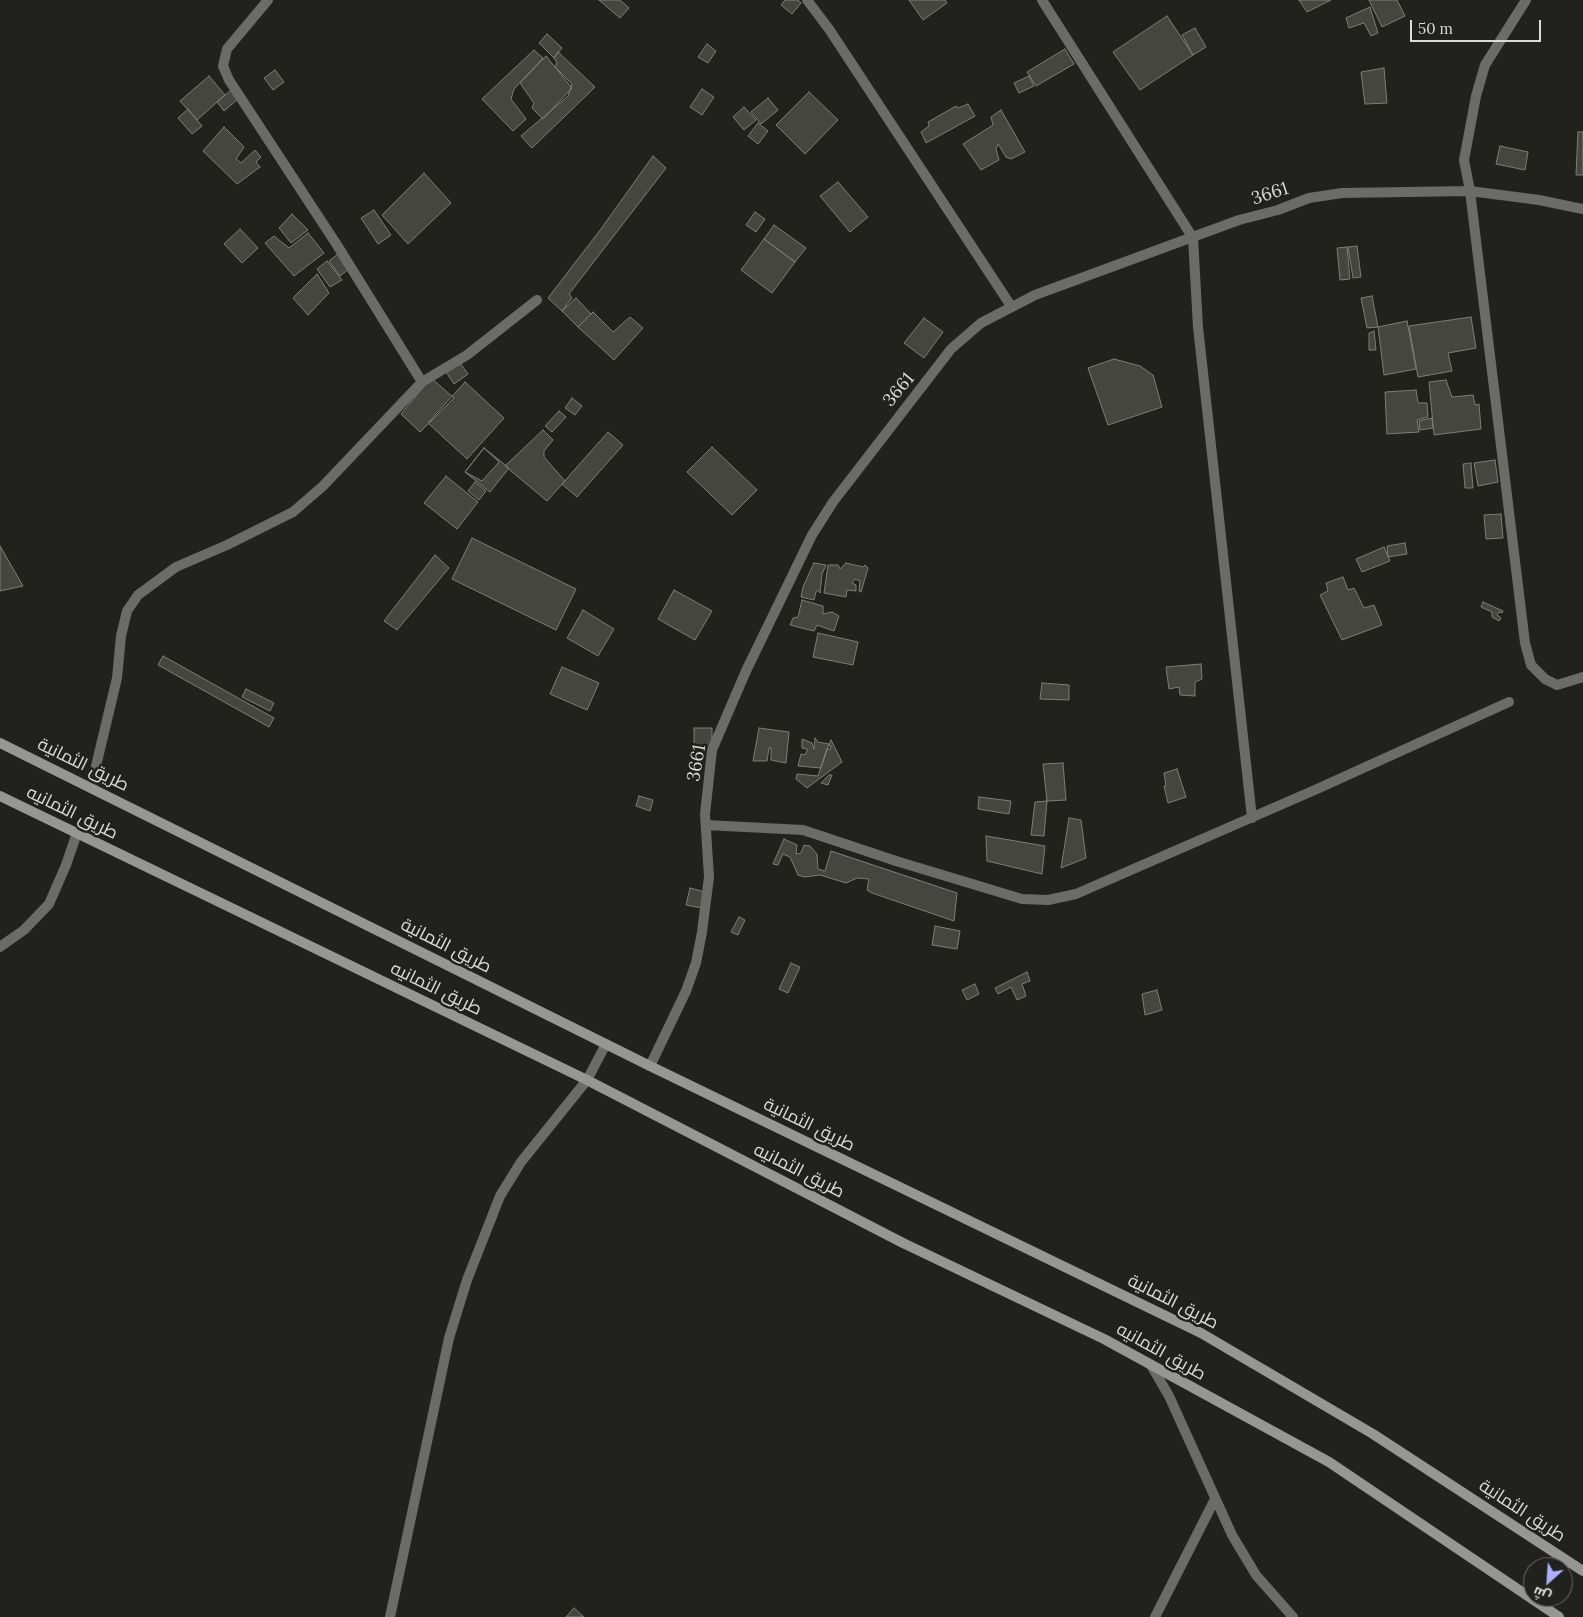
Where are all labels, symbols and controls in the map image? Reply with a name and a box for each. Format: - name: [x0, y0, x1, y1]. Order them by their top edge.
- scale bar: [1413, 10, 1544, 42]
- text: 50 m: [1418, 19, 1453, 38]
- street label: 3661: [1249, 178, 1291, 210]
- street label: 3661: [879, 369, 919, 411]
- street label: طريق الثمانية: [34, 734, 132, 796]
- street label: 3661: [683, 743, 711, 783]
- street label: طريق الثمانيه: [23, 782, 121, 844]
- street label: طريق الثمانية: [397, 914, 495, 978]
- street label: طريق الثمانيه: [387, 958, 485, 1020]
- street label: طريق الثمانية: [760, 1094, 858, 1156]
- street label: طريق الثمانيه: [750, 1139, 848, 1203]
- street label: طريق الثمانية: [1124, 1270, 1222, 1334]
- street label: طريق الثمانيه: [1113, 1319, 1209, 1385]
- street label: طريق الثمانية: [1475, 1475, 1569, 1547]
- north arrow: [1523, 1557, 1573, 1607]
- text: ش: [1530, 1583, 1554, 1607]

